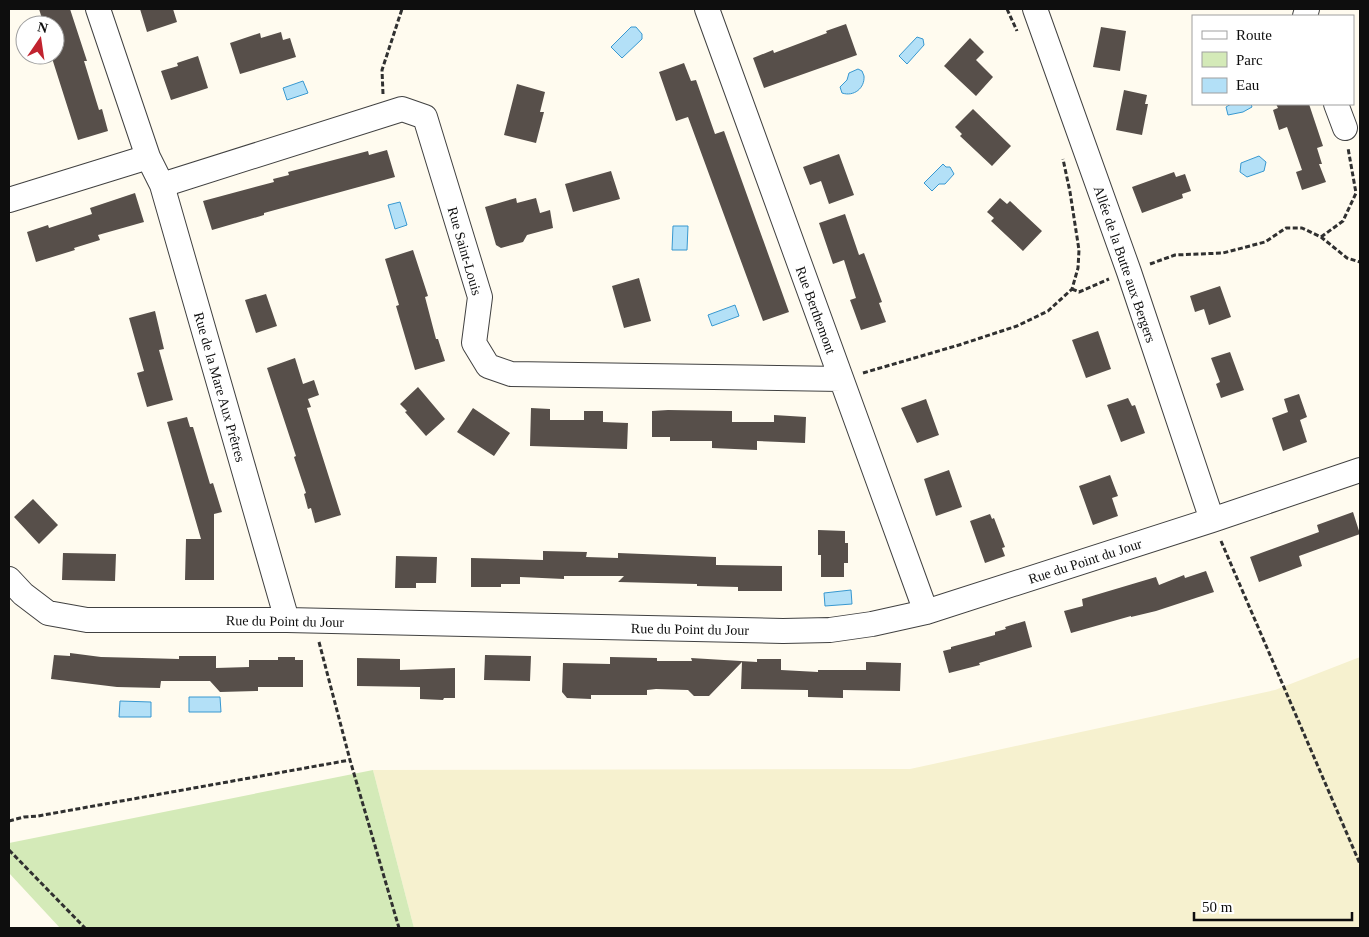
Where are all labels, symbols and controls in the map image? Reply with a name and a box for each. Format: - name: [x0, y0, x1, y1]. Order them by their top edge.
- north arrow: [15, 15, 65, 65]
- legend: [1192, 15, 1354, 105]
- text: N: [36, 19, 49, 36]
- text: Route: [1236, 27, 1272, 43]
- text: Parc: [1236, 52, 1263, 68]
- text: Eau: [1236, 77, 1260, 93]
- street label: Allée de la Butte aux Bergers: [1091, 184, 1158, 345]
- street label: Rue Saint-Louis: [445, 205, 484, 297]
- street label: Rue Berthemont: [793, 264, 838, 356]
- street label: Rue de la Mare Aux Prêtres: [191, 311, 248, 464]
- street label: Rue du Point du Jour: [1027, 536, 1144, 587]
- street label: Rue du Point du Jour: [226, 613, 345, 630]
- street label: Rue du Point du Jour: [631, 621, 750, 638]
- scale bar: [1194, 890, 1352, 922]
- text: 50 m: [1202, 899, 1233, 915]

